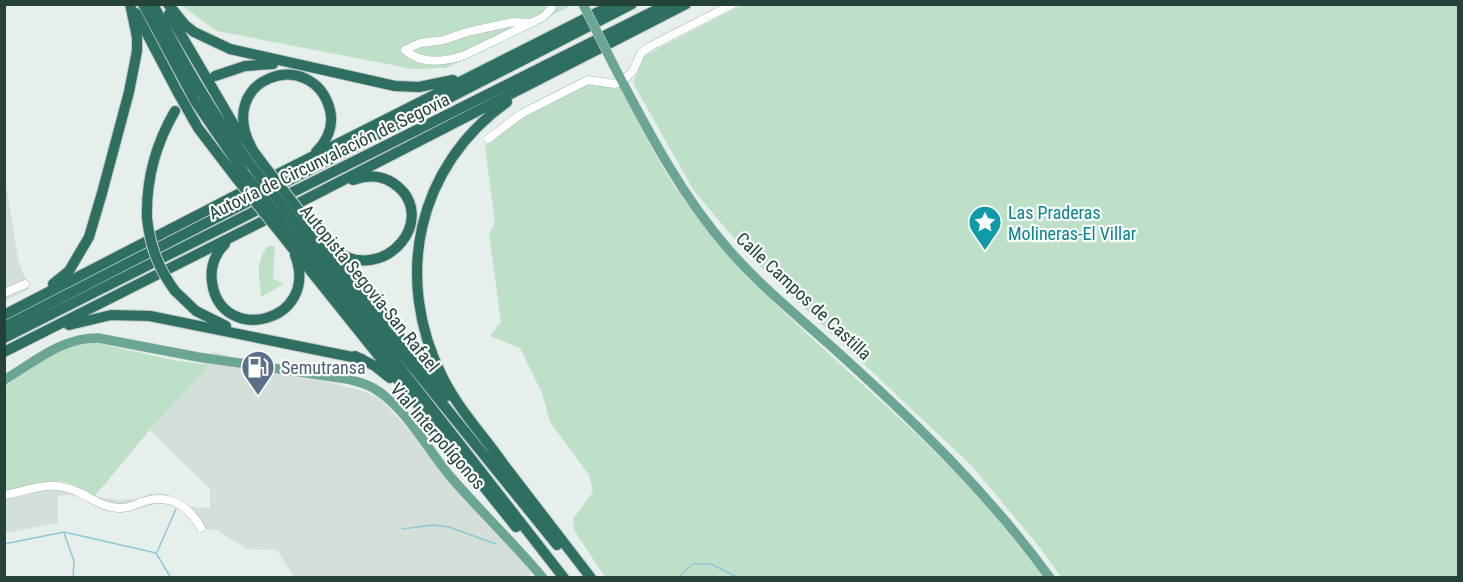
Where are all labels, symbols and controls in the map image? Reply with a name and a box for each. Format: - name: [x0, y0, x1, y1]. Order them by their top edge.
- street label: Autovía de Circunvalación de Segovia: [205, 88, 453, 224]
- street label: Autopista Segovia-San Rafael: [296, 200, 444, 376]
- place label: Las Praderas Molineras-El Villar: [1008, 202, 1137, 244]
- place icon: Las Praderas Molineras-El Villar: [967, 204, 1003, 251]
- street label: Calle Campos de Castilla: [732, 228, 876, 364]
- fuel station icon: Semutransa: [240, 349, 276, 396]
- place label: Semutransa: [281, 357, 366, 378]
- street label: Vial Interpolígonos: [386, 379, 490, 493]

